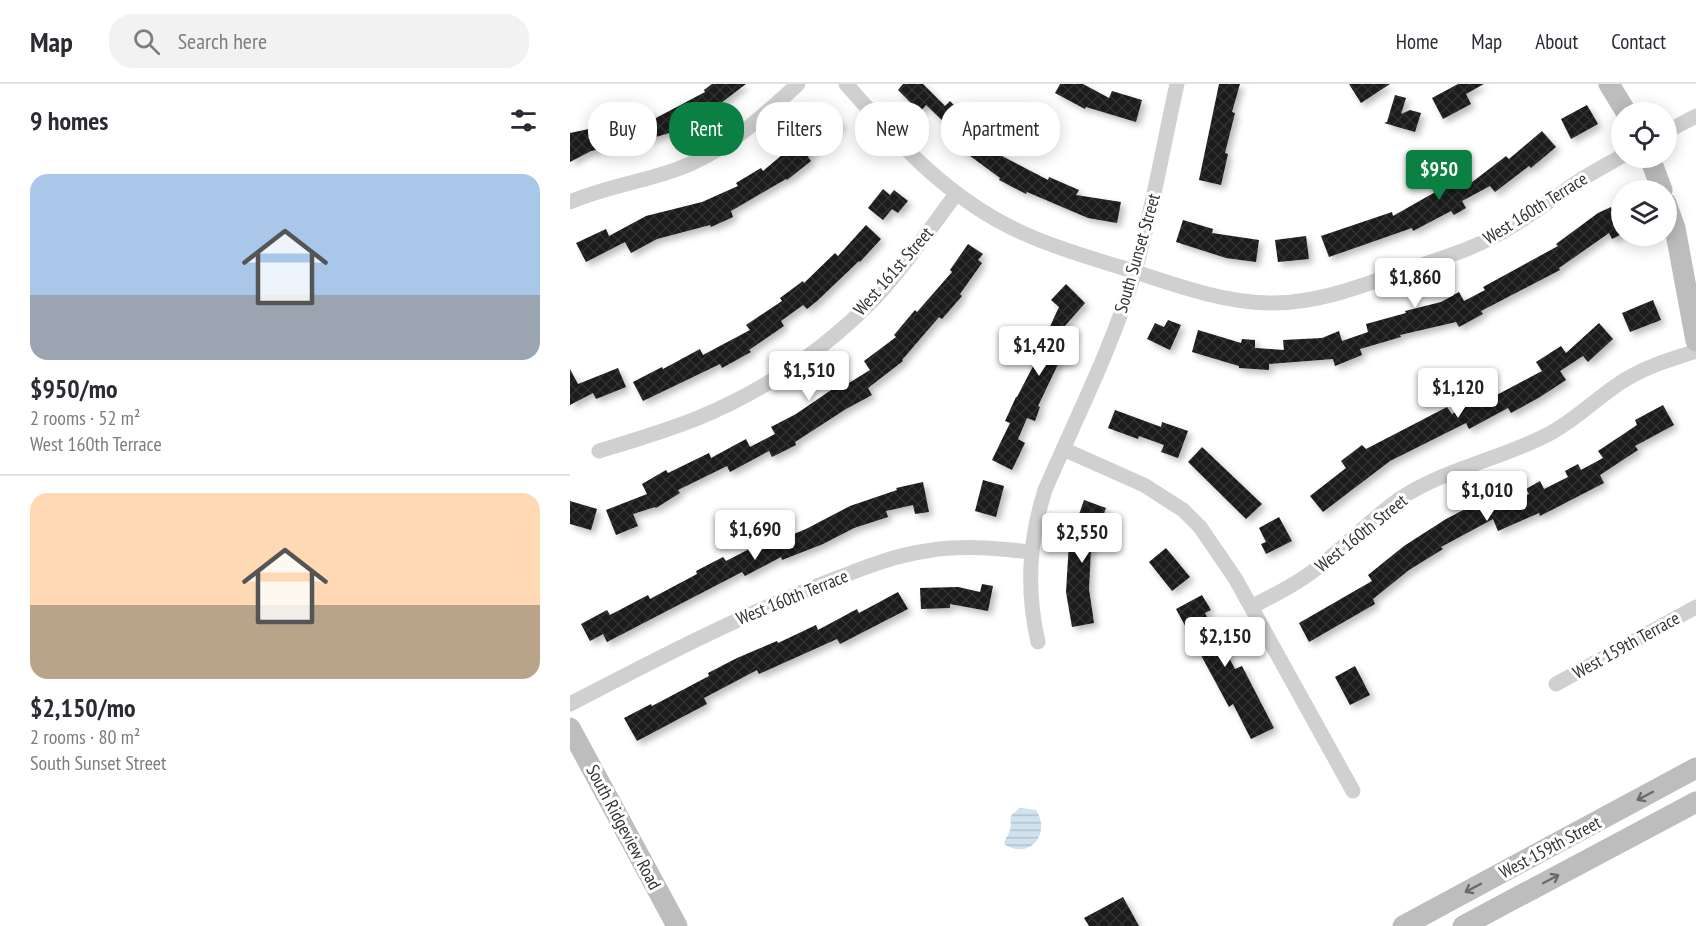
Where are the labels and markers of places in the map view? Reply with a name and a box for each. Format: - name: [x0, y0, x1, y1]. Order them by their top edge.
- pin: $950: [1403, 150, 1475, 201]
- pin: $1,860: [1366, 258, 1464, 309]
- pin: $1,420: [990, 326, 1088, 377]
- pin: $1,510: [760, 351, 858, 402]
- pin: $1,120: [1409, 368, 1507, 419]
- pin: $1,010: [1438, 471, 1536, 522]
- pin: $1,690: [706, 510, 804, 561]
- pin: $2,550: [1033, 513, 1131, 564]
- pin: $2,150: [1176, 617, 1274, 668]

